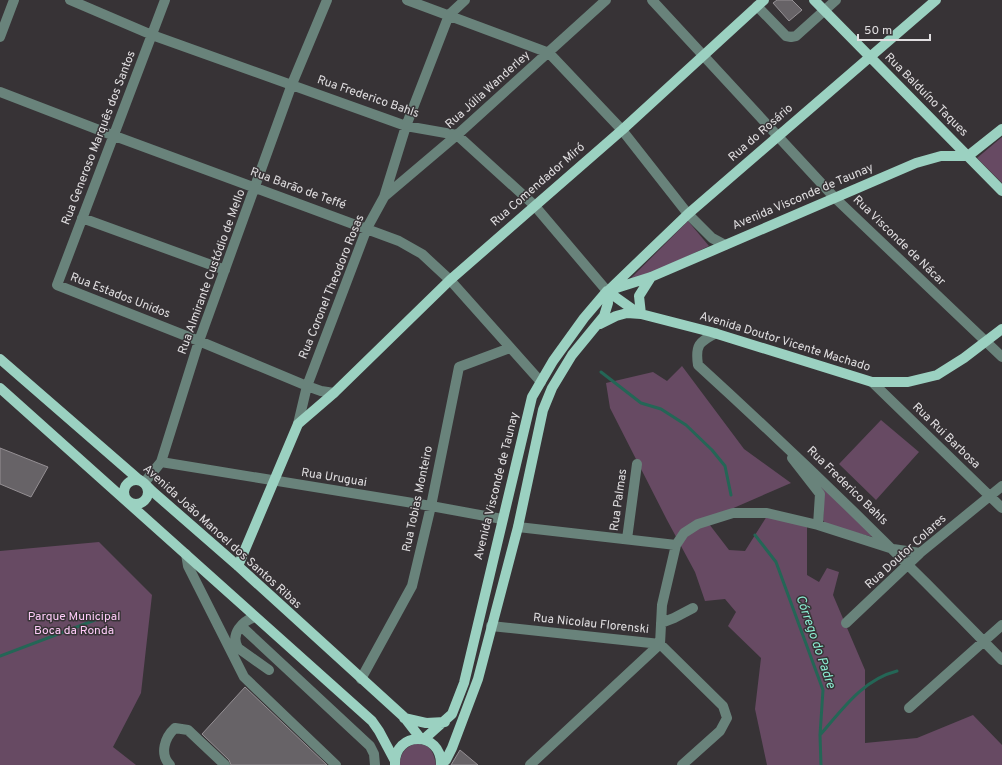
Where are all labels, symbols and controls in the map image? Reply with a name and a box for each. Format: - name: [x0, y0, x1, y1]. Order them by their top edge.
- scale bar: [858, 16, 930, 42]
- text: 50 m: [864, 23, 892, 39]
- street label: Rua Júlia Wanderley: [442, 48, 534, 132]
- street label: Rua Generoso Marquês dos Santos: [58, 49, 140, 227]
- street label: Rua Balduíno Taques: [881, 50, 971, 140]
- street label: Rua Frederico Bahls: [315, 72, 421, 122]
- street label: Rua do Rosário: [725, 100, 797, 165]
- street label: Rua Comendador Miró: [487, 139, 589, 230]
- street label: Avenida Visconde de Taunay: [730, 160, 876, 234]
- street label: Rua Barão de Teffé: [248, 164, 348, 214]
- street label: Rua Almirante Custódio de Mello: [175, 187, 249, 357]
- street label: Rua Visconde de Nácar: [849, 192, 949, 290]
- street label: Rua Coronel Theodoro Rosas: [296, 212, 368, 362]
- street label: Rua Estados Unidos: [68, 270, 172, 322]
- street label: Avenida Doutor Vicente Machado: [698, 308, 873, 376]
- street label: Rua Rui Barbosa: [909, 399, 983, 473]
- street label: Avenida Visconde de Taunay: [471, 410, 523, 562]
- street label: Rua Frederico Bahls: [803, 443, 891, 529]
- street label: Rua Tobias Monteiro: [399, 444, 437, 554]
- street label: Avenida João Manoel dos Santos Ribas: [139, 461, 305, 613]
- street label: Rua Uruguai: [300, 465, 368, 491]
- street label: Rua Palmas: [607, 468, 631, 532]
- street label: Rua Doutor Colares: [862, 511, 950, 593]
- water label: Córrego do Padre: [792, 593, 839, 691]
- park label: Parque Municipal Boca da Ronda: [28, 609, 120, 639]
- street label: Rua Nicolau Florenski: [532, 610, 650, 638]

